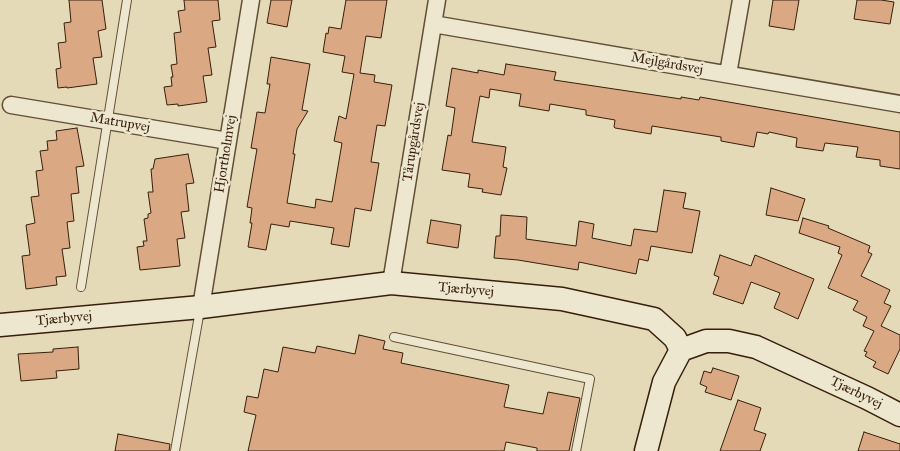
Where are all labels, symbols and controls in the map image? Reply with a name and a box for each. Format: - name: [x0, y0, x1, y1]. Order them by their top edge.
- street label: Mejlgårdsvej: [630, 49, 704, 79]
- street label: Tårupgårdsvej: [399, 101, 429, 183]
- street label: Matrupvej: [89, 109, 151, 137]
- street label: Hjortholmvej: [212, 114, 240, 194]
- street label: Tjærbyvej: [437, 279, 495, 301]
- street label: Tjærbyvej: [35, 308, 93, 330]
- street label: Tjærbyvej: [827, 373, 885, 413]

